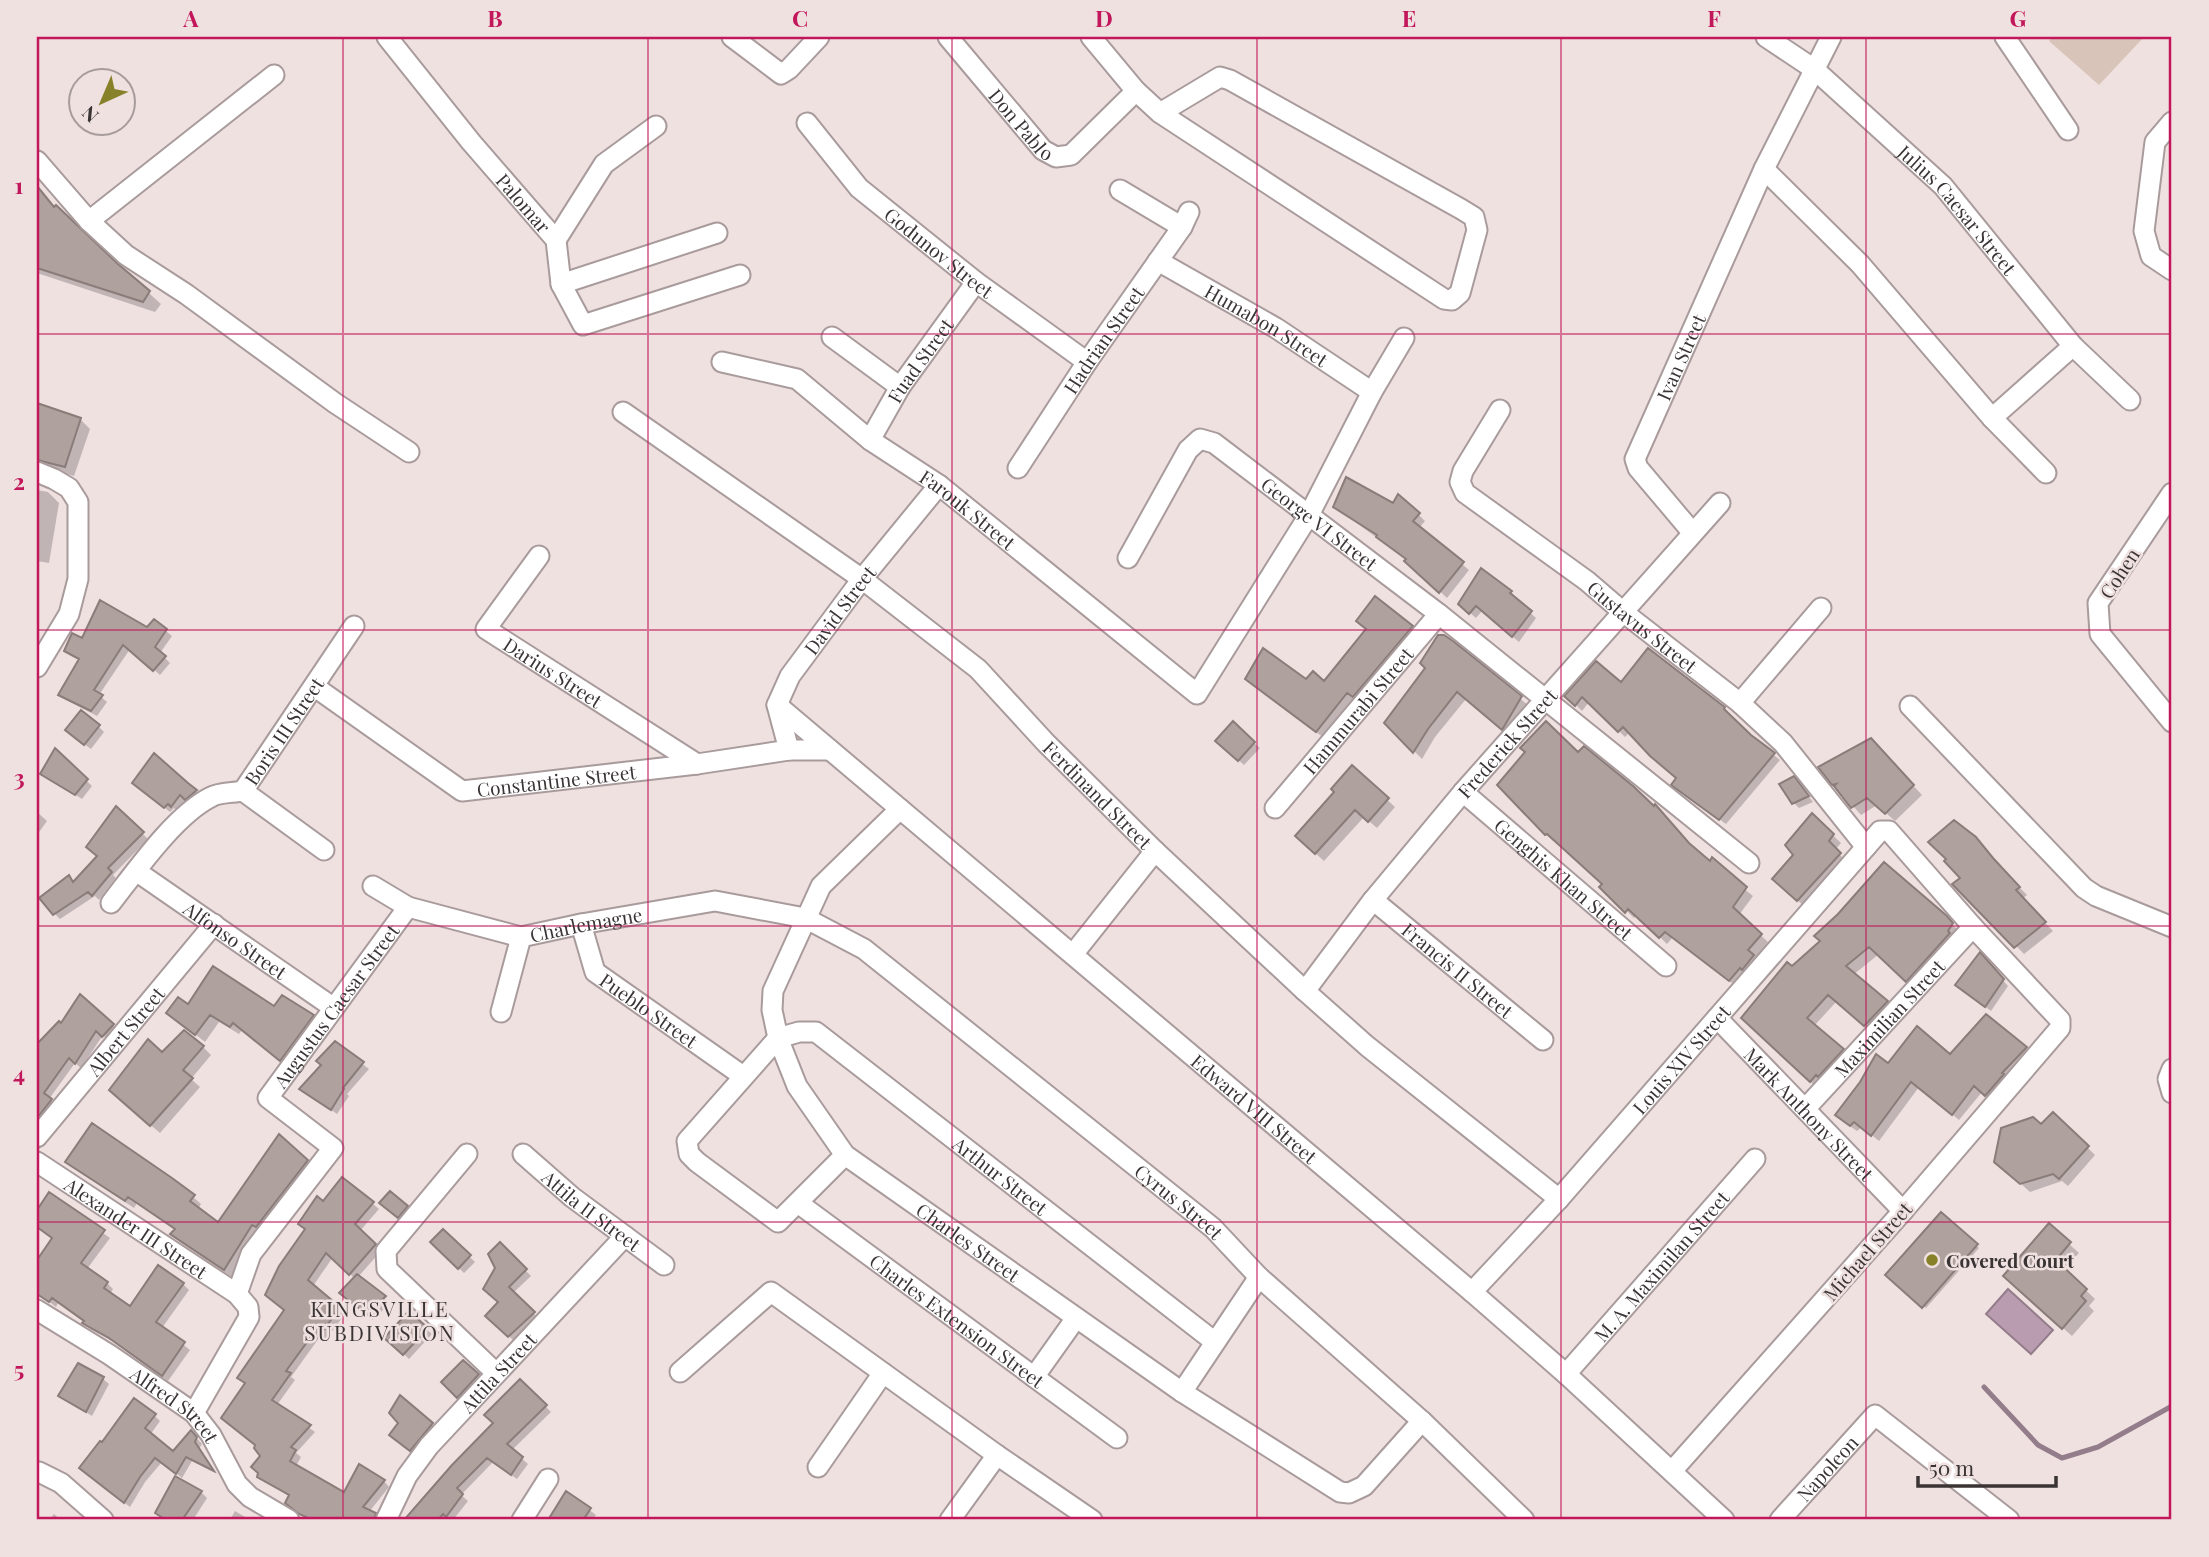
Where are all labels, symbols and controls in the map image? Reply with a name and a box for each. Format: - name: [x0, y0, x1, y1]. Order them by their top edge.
- text: A: [182, 2, 199, 33]
- text: B: [487, 2, 503, 33]
- text: C: [792, 2, 808, 33]
- text: D: [1095, 2, 1113, 33]
- text: E: [1402, 2, 1416, 33]
- text: F: [1707, 2, 1721, 33]
- text: G: [2010, 2, 2027, 33]
- north arrow: [66, 66, 136, 136]
- street label: Don Pablo: [983, 83, 1058, 166]
- text: N: [75, 101, 103, 129]
- street label: Julius Caesar Street: [1892, 138, 2023, 280]
- street label: Palomar: [491, 168, 557, 239]
- text: 1: [15, 169, 24, 200]
- street label: Godunov Street: [879, 201, 999, 304]
- street label: Humabon Street: [1200, 277, 1334, 372]
- street label: Hadrian Street: [1057, 280, 1150, 399]
- street label: Ivan Street: [1650, 309, 1711, 404]
- street label: Fuad Street: [881, 313, 959, 407]
- street label: Farouk Street: [915, 463, 1022, 555]
- text: 2: [13, 465, 25, 496]
- street label: George VI Street: [1256, 471, 1383, 576]
- street label: Cohen: [2093, 542, 2145, 603]
- street label: David Street: [798, 560, 881, 659]
- street label: Gustavus Street: [1582, 574, 1703, 678]
- street label: Darius Street: [499, 631, 608, 713]
- street label: Hammurabi Street: [1297, 641, 1419, 779]
- street label: Boris III Street: [238, 672, 329, 790]
- street label: Frederick Street: [1451, 682, 1563, 803]
- street label: Ferdinand Street: [1038, 735, 1158, 854]
- street label: Constantine Street: [475, 758, 638, 802]
- text: 3: [13, 761, 25, 792]
- street label: Genghis Khan Street: [1489, 812, 1639, 945]
- street label: Alfonso Street: [178, 894, 292, 985]
- street label: Charlemagne: [527, 901, 644, 948]
- street label: Francis II Street: [1397, 916, 1519, 1024]
- street label: Augustus Caesar Street: [266, 918, 405, 1094]
- street label: Maximilian Street: [1828, 953, 1950, 1082]
- street label: Pueblo Street: [595, 967, 703, 1053]
- street label: Albert Street: [80, 981, 170, 1082]
- street label: Louis XIV Street: [1626, 999, 1736, 1119]
- street label: Mark Anthony Street: [1739, 1041, 1880, 1186]
- street label: Edward VIII Street: [1186, 1048, 1323, 1169]
- text: 4: [13, 1057, 25, 1088]
- street label: Arthur Street: [947, 1130, 1053, 1221]
- street label: Cyrus Street: [1130, 1158, 1230, 1244]
- street label: Attila II Street: [536, 1163, 647, 1257]
- street label: Alexander III Street: [59, 1170, 213, 1284]
- street label: M. A. Maximilan Street: [1588, 1185, 1735, 1347]
- street label: Charles Street: [911, 1196, 1026, 1287]
- street label: Michael Street: [1817, 1196, 1917, 1306]
- street label: Charles Extension Street: [865, 1247, 1050, 1394]
- place label: Covered Court: [1946, 1247, 2074, 1273]
- marker: Covered Court: [1924, 1252, 1940, 1268]
- district label: KINGSVILLE SUBDIVISION: [304, 1294, 456, 1346]
- street label: Attila Street: [453, 1326, 542, 1419]
- text: 5: [14, 1353, 24, 1384]
- street label: Alfred Street: [125, 1360, 226, 1447]
- street label: Napoleon: [1790, 1429, 1864, 1507]
- scale bar: [1918, 1445, 2057, 1489]
- text: 50 m: [1929, 1453, 1975, 1481]

